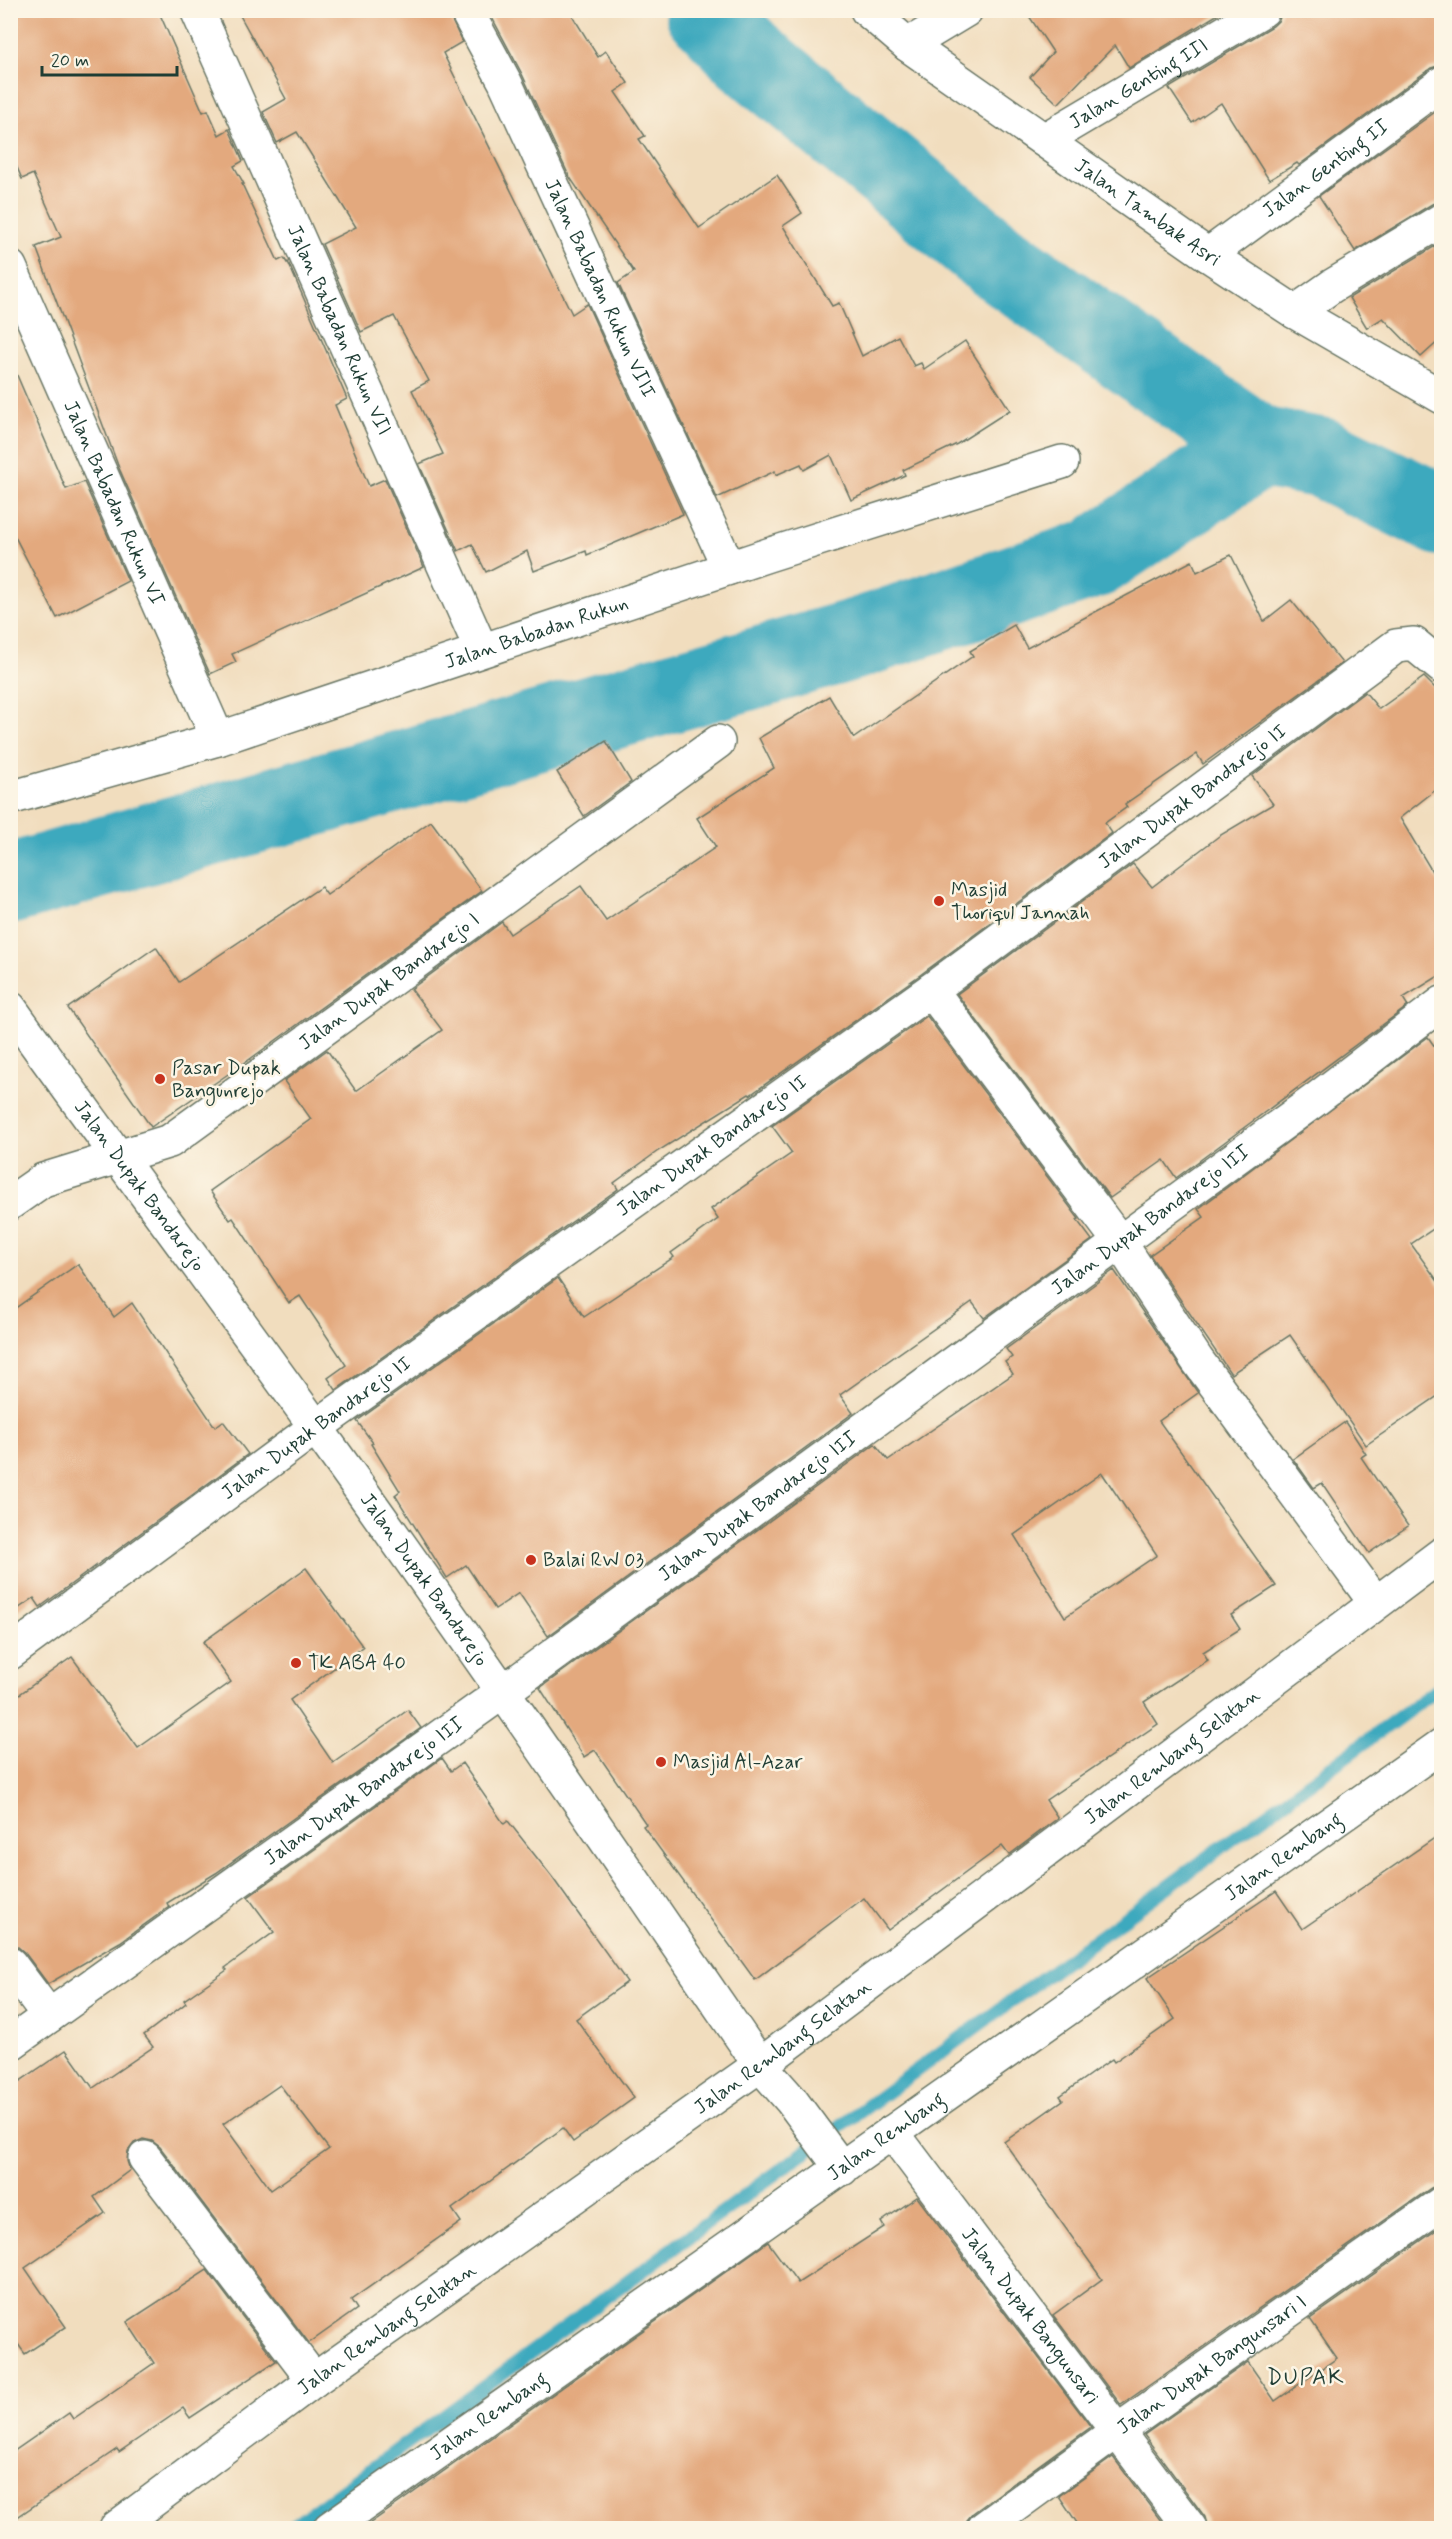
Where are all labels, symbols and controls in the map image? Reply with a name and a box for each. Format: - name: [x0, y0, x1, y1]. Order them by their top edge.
- street label: Jalan Genting III: [1064, 32, 1213, 136]
- scale bar: [42, 39, 177, 77]
- text: 20 m: [51, 49, 89, 73]
- street label: Jalan Genting II: [1257, 113, 1395, 224]
- street label: Jalan Tambak Asri: [1069, 152, 1226, 273]
- street label: Jalan Babadan Rukun VIII: [538, 174, 662, 402]
- street label: Jalan Babadan Rukun VII: [281, 220, 398, 439]
- street label: Jalan Babadan Rukun VI: [57, 396, 171, 610]
- street label: Jalan Babadan Rukun: [441, 589, 632, 676]
- street label: Jalan Dupak Bandarejo II: [1093, 718, 1292, 875]
- place label: Masjid Thoriqul Jannah: [951, 877, 1090, 927]
- marker: Masjid Thoriqul Jannah: [932, 894, 946, 908]
- street label: Jalan Dupak Bandarejo I: [293, 907, 485, 1057]
- place label: Pasar Dupak Bangunrejo: [172, 1055, 281, 1106]
- street label: Jalan Dupak Bandarejo II: [611, 1069, 813, 1223]
- marker: Pasar Dupak Bangunrejo: [153, 1072, 167, 1086]
- street label: Jalan Dupak Bandarejo: [68, 1095, 212, 1277]
- street label: Jalan Dupak Bandarejo III: [1045, 1138, 1256, 1302]
- street label: Jalan Dupak Bandarejo II: [216, 1350, 417, 1506]
- street label: Jalan Dupak Bandarejo III: [653, 1424, 863, 1588]
- street label: Jalan Dupak Bandarejo: [354, 1488, 495, 1672]
- place label: Balai RW 03: [543, 1547, 644, 1574]
- marker: Balai RW 03: [524, 1553, 538, 1567]
- place label: TK ABA 40: [308, 1650, 406, 1677]
- marker: TK ABA 40: [289, 1656, 303, 1670]
- street label: Jalan Rembang Selatan: [1079, 1681, 1266, 1831]
- street label: Jalan Dupak Bandarejo III: [258, 1710, 470, 1872]
- place label: Masjid Al-Azar: [673, 1749, 803, 1776]
- marker: Masjid Al-Azar: [654, 1755, 668, 1769]
- street label: Jalan Rembang: [1219, 1806, 1349, 1908]
- street label: Jalan Rembang Selatan: [689, 1973, 877, 2121]
- street label: Jalan Rembang: [822, 2086, 951, 2187]
- street label: Jalan Dupak Bangunsari: [955, 2222, 1106, 2410]
- street label: Jalan Rembang Selatan: [292, 2256, 482, 2402]
- street label: Jalan Dupak Bangunsari I: [1111, 2289, 1312, 2441]
- district label: DUPAK: [1267, 2364, 1345, 2392]
- street label: Jalan Rembang: [424, 2365, 554, 2467]

